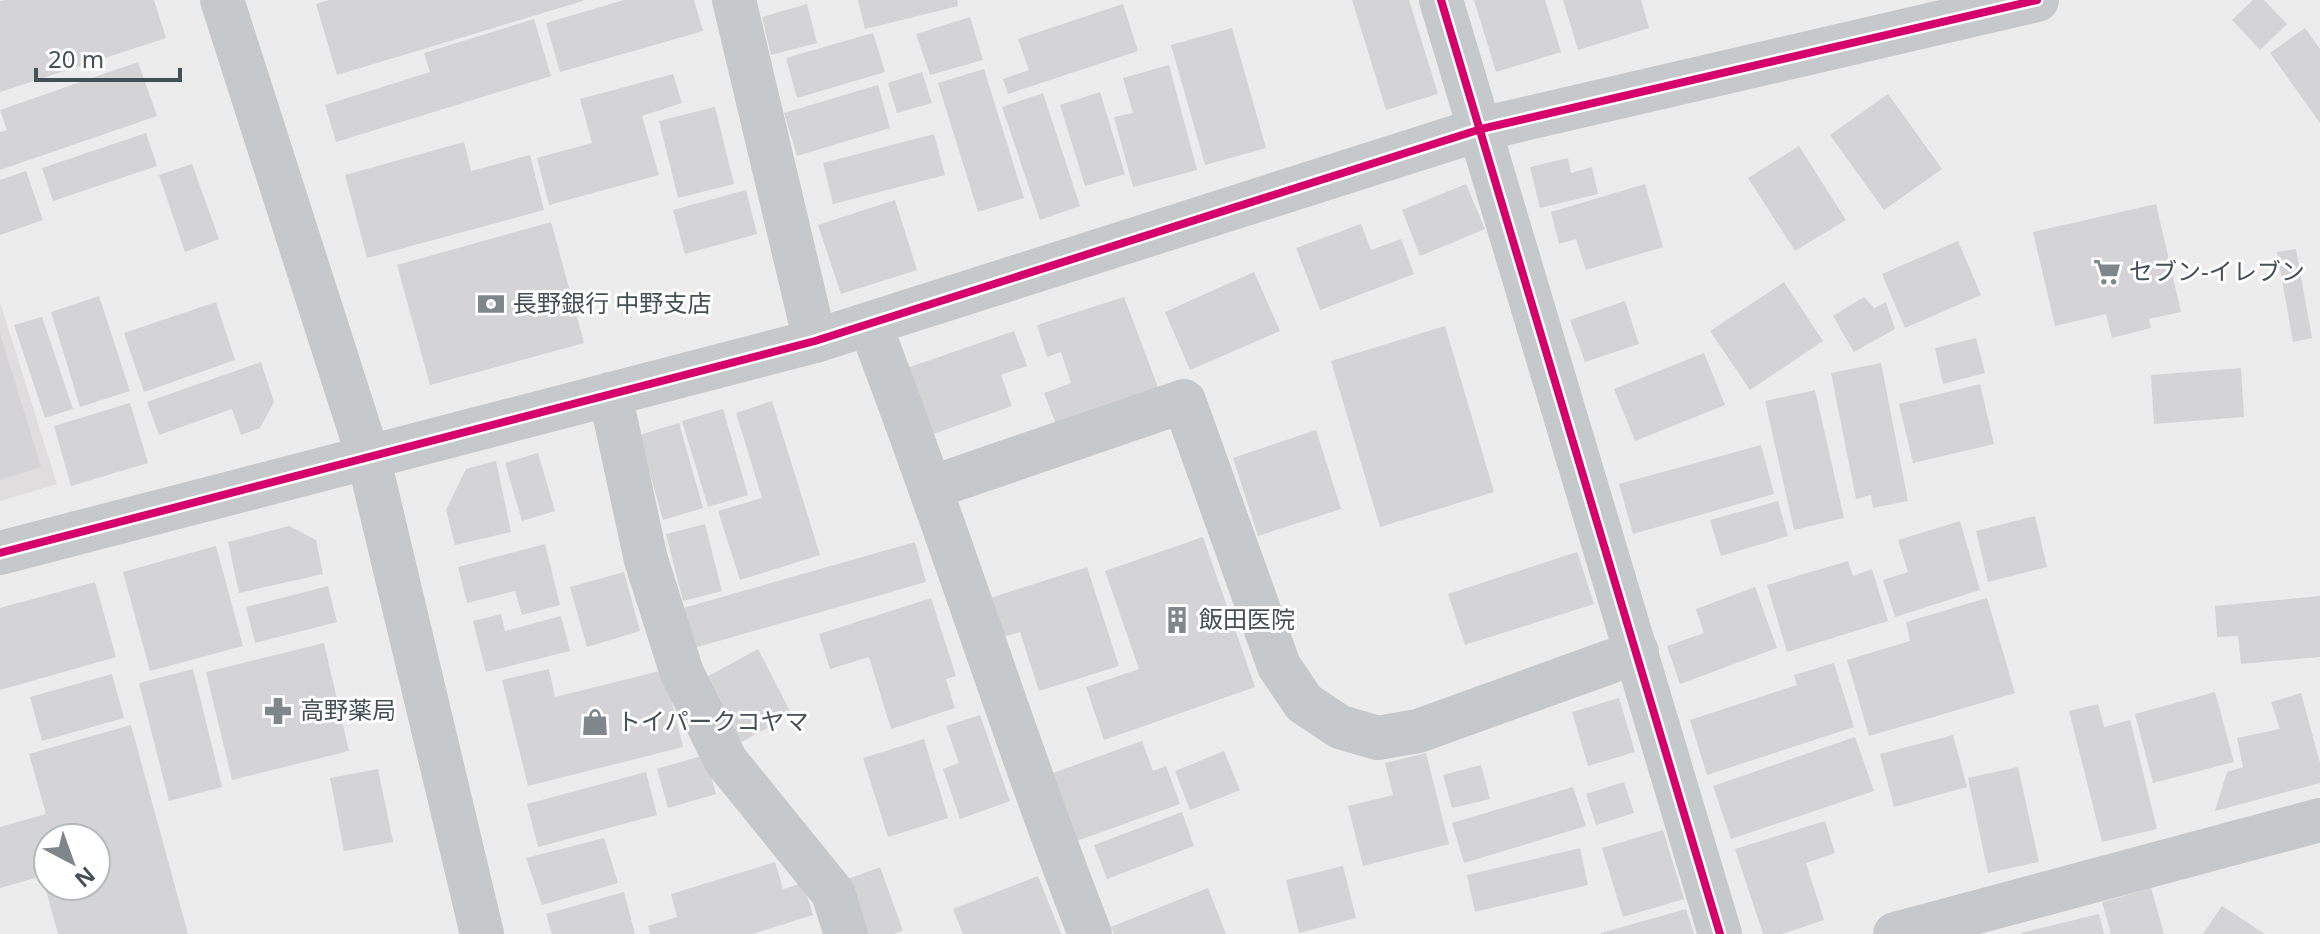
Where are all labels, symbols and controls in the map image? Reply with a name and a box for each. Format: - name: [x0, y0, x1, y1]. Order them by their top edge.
- scale bar: [36, 32, 180, 82]
- text: 20 m: [48, 42, 104, 75]
- place label: セブン-イレブン: [2129, 254, 2305, 287]
- supermarket icon: セブン-イレブン: [2092, 257, 2122, 287]
- place label: 長野銀行 中野支店: [513, 286, 711, 319]
- bank icon: 長野銀行 中野支店: [476, 289, 506, 319]
- place label: 飯田医院: [1199, 602, 1295, 635]
- building icon: 飯田医院: [1162, 605, 1192, 635]
- place label: 高野薬局: [300, 693, 396, 726]
- pharmacy icon: 高野薬局: [263, 696, 293, 726]
- place label: トイパークコヤマ: [617, 704, 809, 737]
- shop icon: トイパークコヤマ: [580, 707, 610, 737]
- north arrow: [32, 822, 112, 902]
- text: N: [69, 861, 102, 895]

